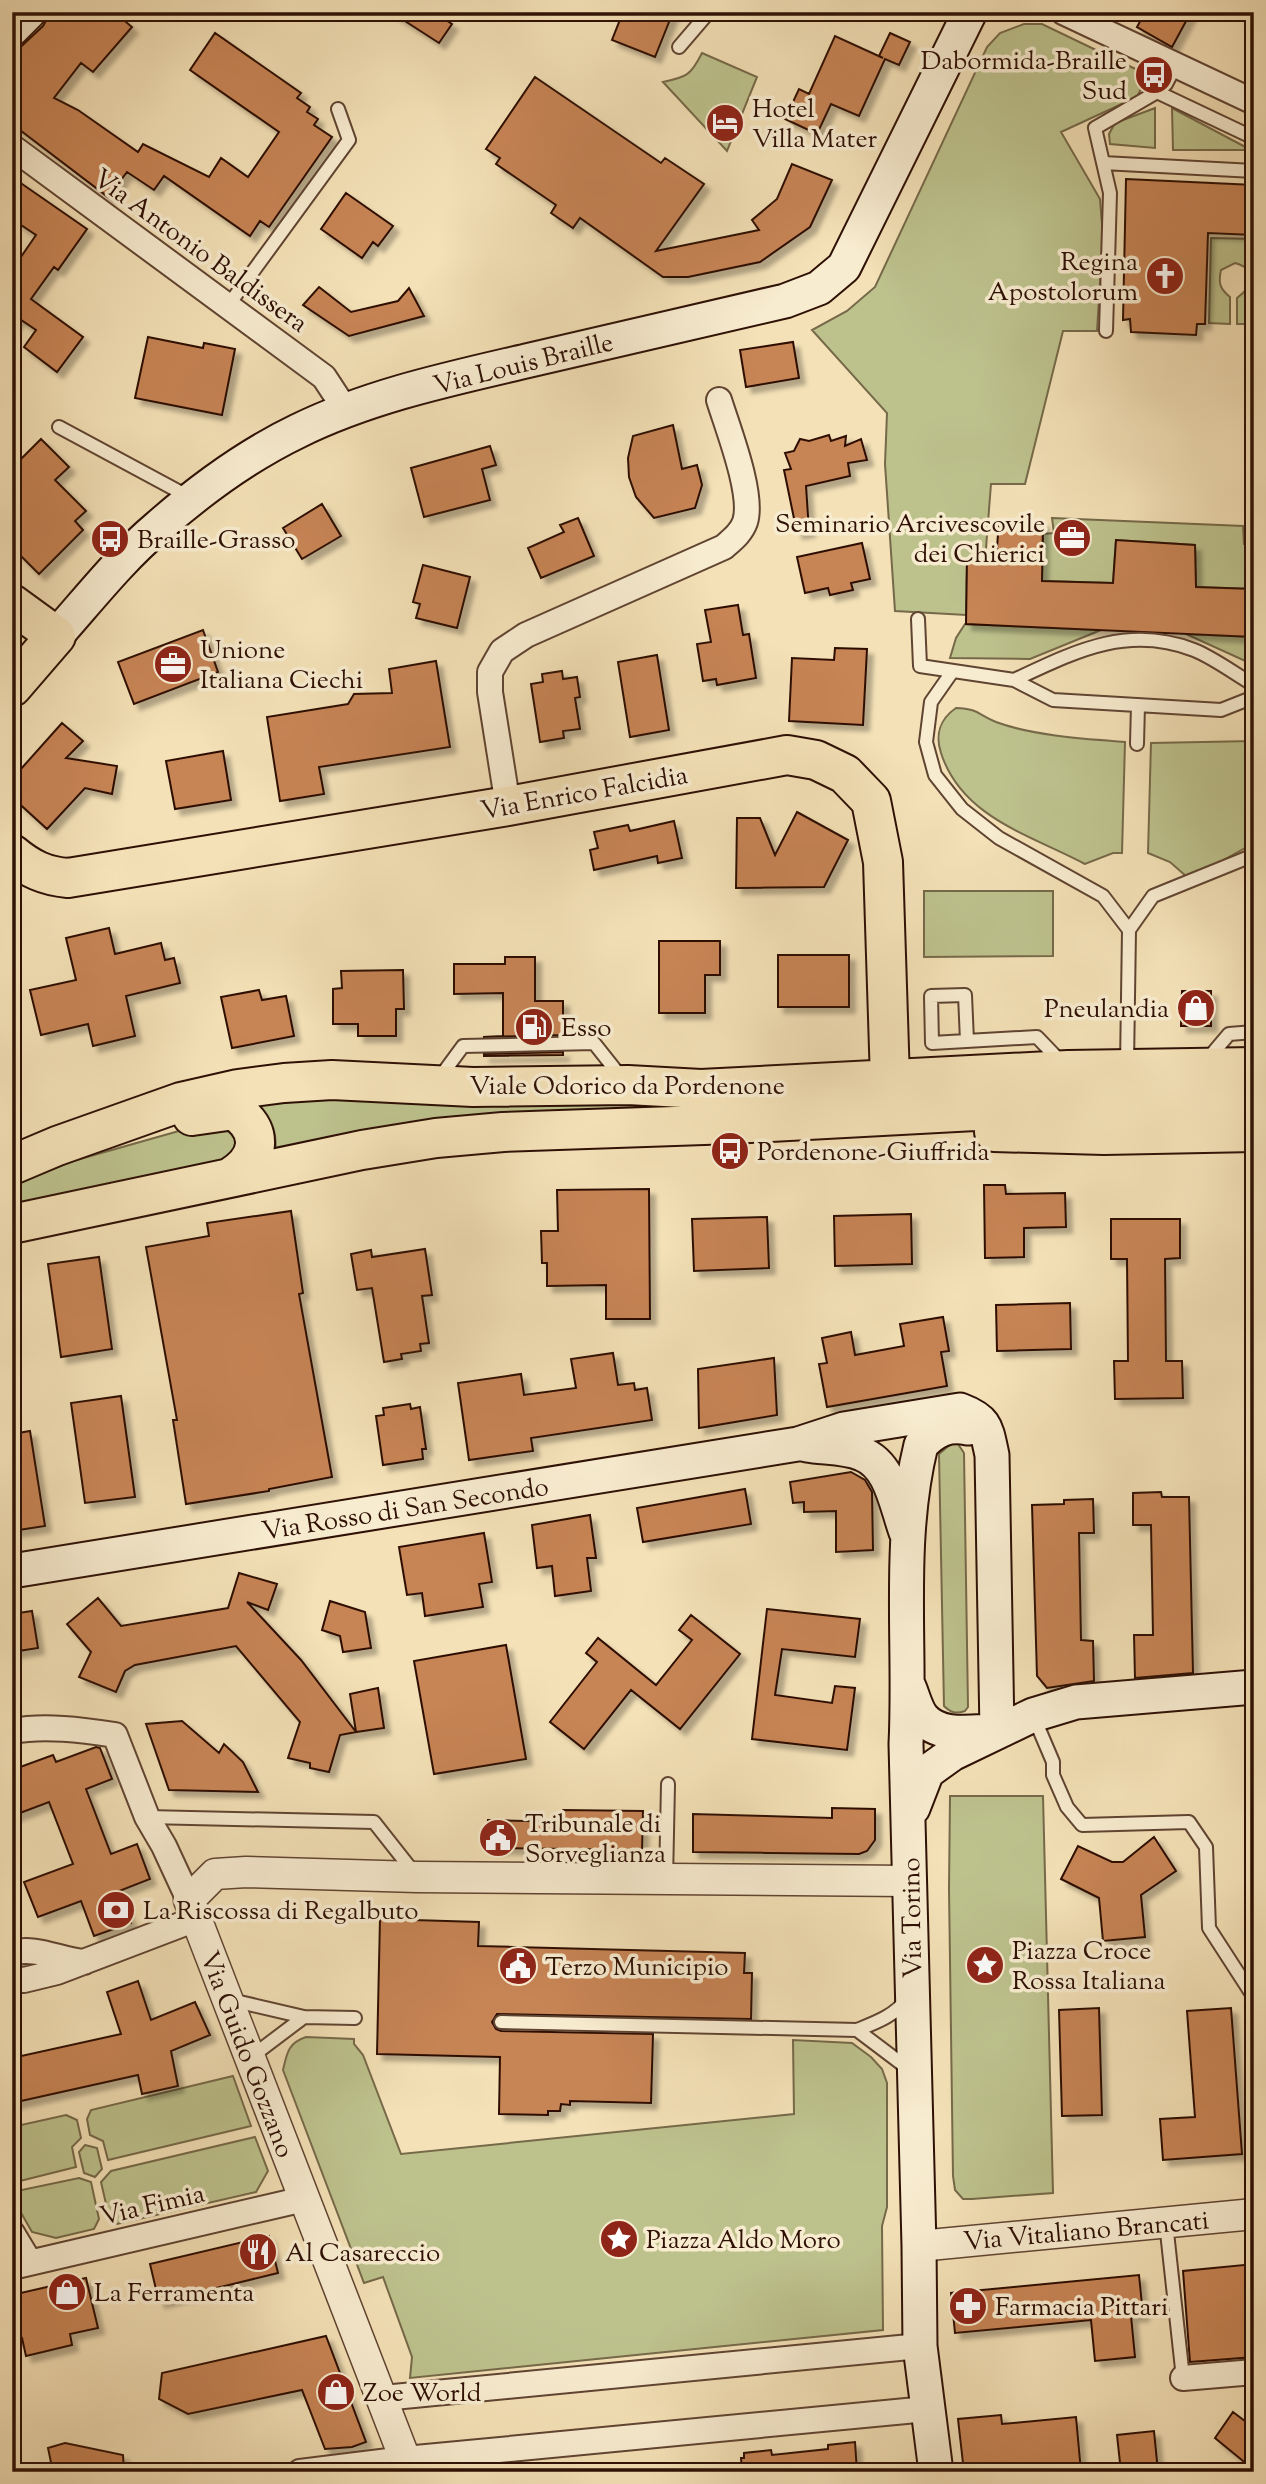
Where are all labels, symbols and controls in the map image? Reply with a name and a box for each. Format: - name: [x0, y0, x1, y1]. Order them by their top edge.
- place label: Dabormida-Braille Sud: [921, 44, 1127, 111]
- bus stop icon: Dabormida-Braille Sud: [1133, 54, 1175, 96]
- place label: Hotel Villa Mater: [752, 92, 877, 159]
- hotel icon: Hotel Villa Mater: [704, 102, 746, 144]
- street label: Via Antonio Baldissera: [84, 161, 315, 343]
- place label: Regina Apostolorum: [988, 245, 1138, 312]
- church icon: Regina Apostolorum: [1144, 255, 1186, 297]
- street label: Via Louis Braille: [430, 325, 617, 406]
- place label: Seminario Arcivescovile dei Chierici: [775, 507, 1045, 574]
- office icon: Seminario Arcivescovile dei Chierici: [1051, 517, 1093, 559]
- bus stop icon: Braille-Grasso: [89, 518, 131, 560]
- place label: Braille-Grasso: [137, 523, 295, 560]
- place label: Unione Italiana Ciechi: [200, 633, 363, 700]
- office icon: Unione Italiana Ciechi: [152, 643, 194, 685]
- street label: Via Enrico Falcidia: [478, 758, 691, 831]
- shop icon: Pneulandia: [1175, 987, 1217, 1029]
- place label: Pneulandia: [1044, 992, 1169, 1029]
- fuel station icon: Esso: [513, 1006, 555, 1048]
- place label: Esso: [561, 1011, 611, 1048]
- street label: Viale Odorico da Pordenone: [469, 1069, 785, 1106]
- bus stop icon: Pordenone-Giuffrida: [709, 1130, 751, 1172]
- place label: Pordenone-Giuffrida: [757, 1135, 989, 1172]
- street label: Via Rosso di San Secondo: [259, 1470, 552, 1551]
- place label: Tribunale di Sorveglianza: [525, 1807, 666, 1874]
- public building icon: Tribunale di Sorveglianza: [477, 1817, 519, 1859]
- street label: Via Torino: [894, 1857, 933, 1979]
- bank icon: La Riscossa di Regalbuto: [95, 1889, 137, 1931]
- place label: La Riscossa di Regalbuto: [143, 1894, 418, 1931]
- place label: Piazza Croce Rossa Italiana: [1012, 1934, 1165, 2001]
- place icon: Piazza Croce Rossa Italiana: [964, 1944, 1006, 1986]
- public building icon: Terzo Municipio: [497, 1945, 539, 1987]
- street label: Via Guido Gozzano: [189, 1946, 302, 2164]
- place label: Terzo Municipio: [545, 1950, 728, 1987]
- street label: Via Fimia: [96, 2176, 209, 2236]
- street label: Via Vitaliano Brancati: [962, 2203, 1211, 2262]
- place icon: Piazza Aldo Moro: [598, 2218, 640, 2260]
- place label: Piazza Aldo Moro: [646, 2223, 841, 2260]
- restaurant icon: Al Casareccio: [237, 2231, 279, 2273]
- place label: Al Casareccio: [285, 2236, 440, 2273]
- shop icon: La Ferramenta: [46, 2271, 88, 2313]
- place label: La Ferramenta: [94, 2276, 254, 2313]
- pharmacy icon: Farmacia Pittari: [947, 2285, 989, 2327]
- place label: Farmacia Pittari: [995, 2290, 1168, 2327]
- shop icon: Zoe World: [315, 2371, 357, 2413]
- place label: Zoe World: [363, 2376, 482, 2413]

